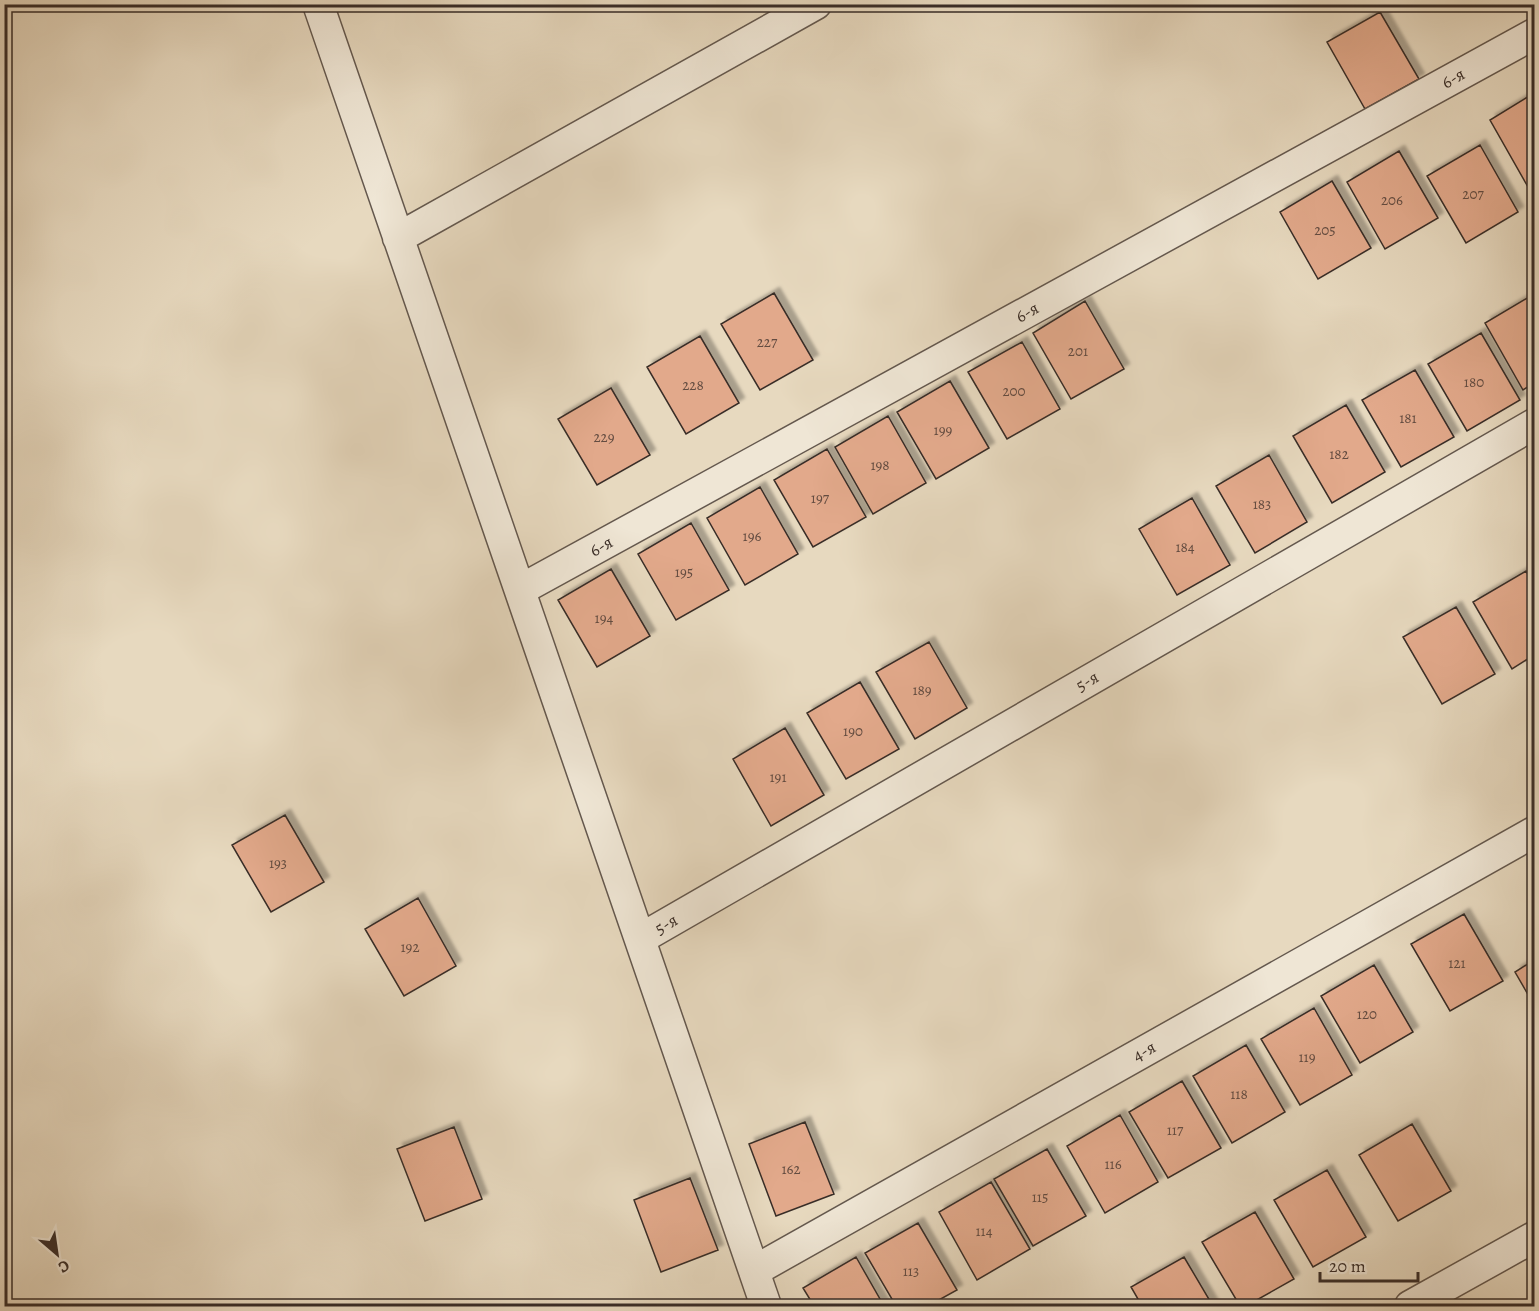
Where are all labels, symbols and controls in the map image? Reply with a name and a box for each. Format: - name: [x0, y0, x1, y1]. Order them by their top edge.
- street label: 6-я: [1437, 62, 1469, 94]
- house number: 207: [1462, 184, 1484, 204]
- house number: 206: [1381, 190, 1403, 210]
- house number: 205: [1314, 220, 1336, 240]
- street label: 6-я: [1011, 296, 1043, 328]
- house number: 227: [757, 332, 778, 352]
- house number: 201: [1068, 341, 1088, 361]
- house number: 180: [1464, 372, 1484, 392]
- house number: 228: [682, 375, 704, 395]
- house number: 200: [1002, 381, 1026, 401]
- house number: 181: [1399, 408, 1417, 428]
- house number: 199: [934, 420, 953, 440]
- house number: 229: [593, 427, 615, 447]
- house number: 182: [1329, 444, 1349, 464]
- house number: 198: [870, 455, 890, 475]
- house number: 197: [811, 488, 830, 508]
- house number: 183: [1253, 494, 1271, 514]
- house number: 196: [743, 526, 762, 546]
- street label: 6-я: [585, 530, 617, 562]
- house number: 184: [1175, 537, 1195, 557]
- house number: 195: [675, 562, 693, 582]
- house number: 194: [595, 608, 614, 628]
- street label: 5-я: [1071, 665, 1103, 697]
- house number: 189: [912, 680, 932, 700]
- house number: 190: [843, 721, 863, 741]
- house number: 191: [769, 767, 787, 787]
- house number: 193: [269, 853, 287, 873]
- street label: 5-я: [650, 908, 682, 940]
- house number: 192: [400, 937, 420, 957]
- house number: 121: [1448, 953, 1466, 973]
- house number: 120: [1357, 1004, 1377, 1024]
- street label: 4-я: [1128, 1035, 1160, 1067]
- house number: 119: [1298, 1047, 1316, 1067]
- house number: 118: [1230, 1084, 1248, 1104]
- house number: 117: [1167, 1120, 1184, 1140]
- house number: 116: [1104, 1154, 1122, 1174]
- house number: 162: [781, 1159, 801, 1179]
- house number: 115: [1032, 1187, 1048, 1207]
- house number: 114: [975, 1221, 993, 1241]
- north arrow: [27, 1224, 87, 1284]
- scale bar: [1320, 1245, 1418, 1283]
- text: С: [54, 1254, 73, 1278]
- text: 20 m: [1329, 1254, 1366, 1278]
- house number: 113: [903, 1261, 919, 1281]

